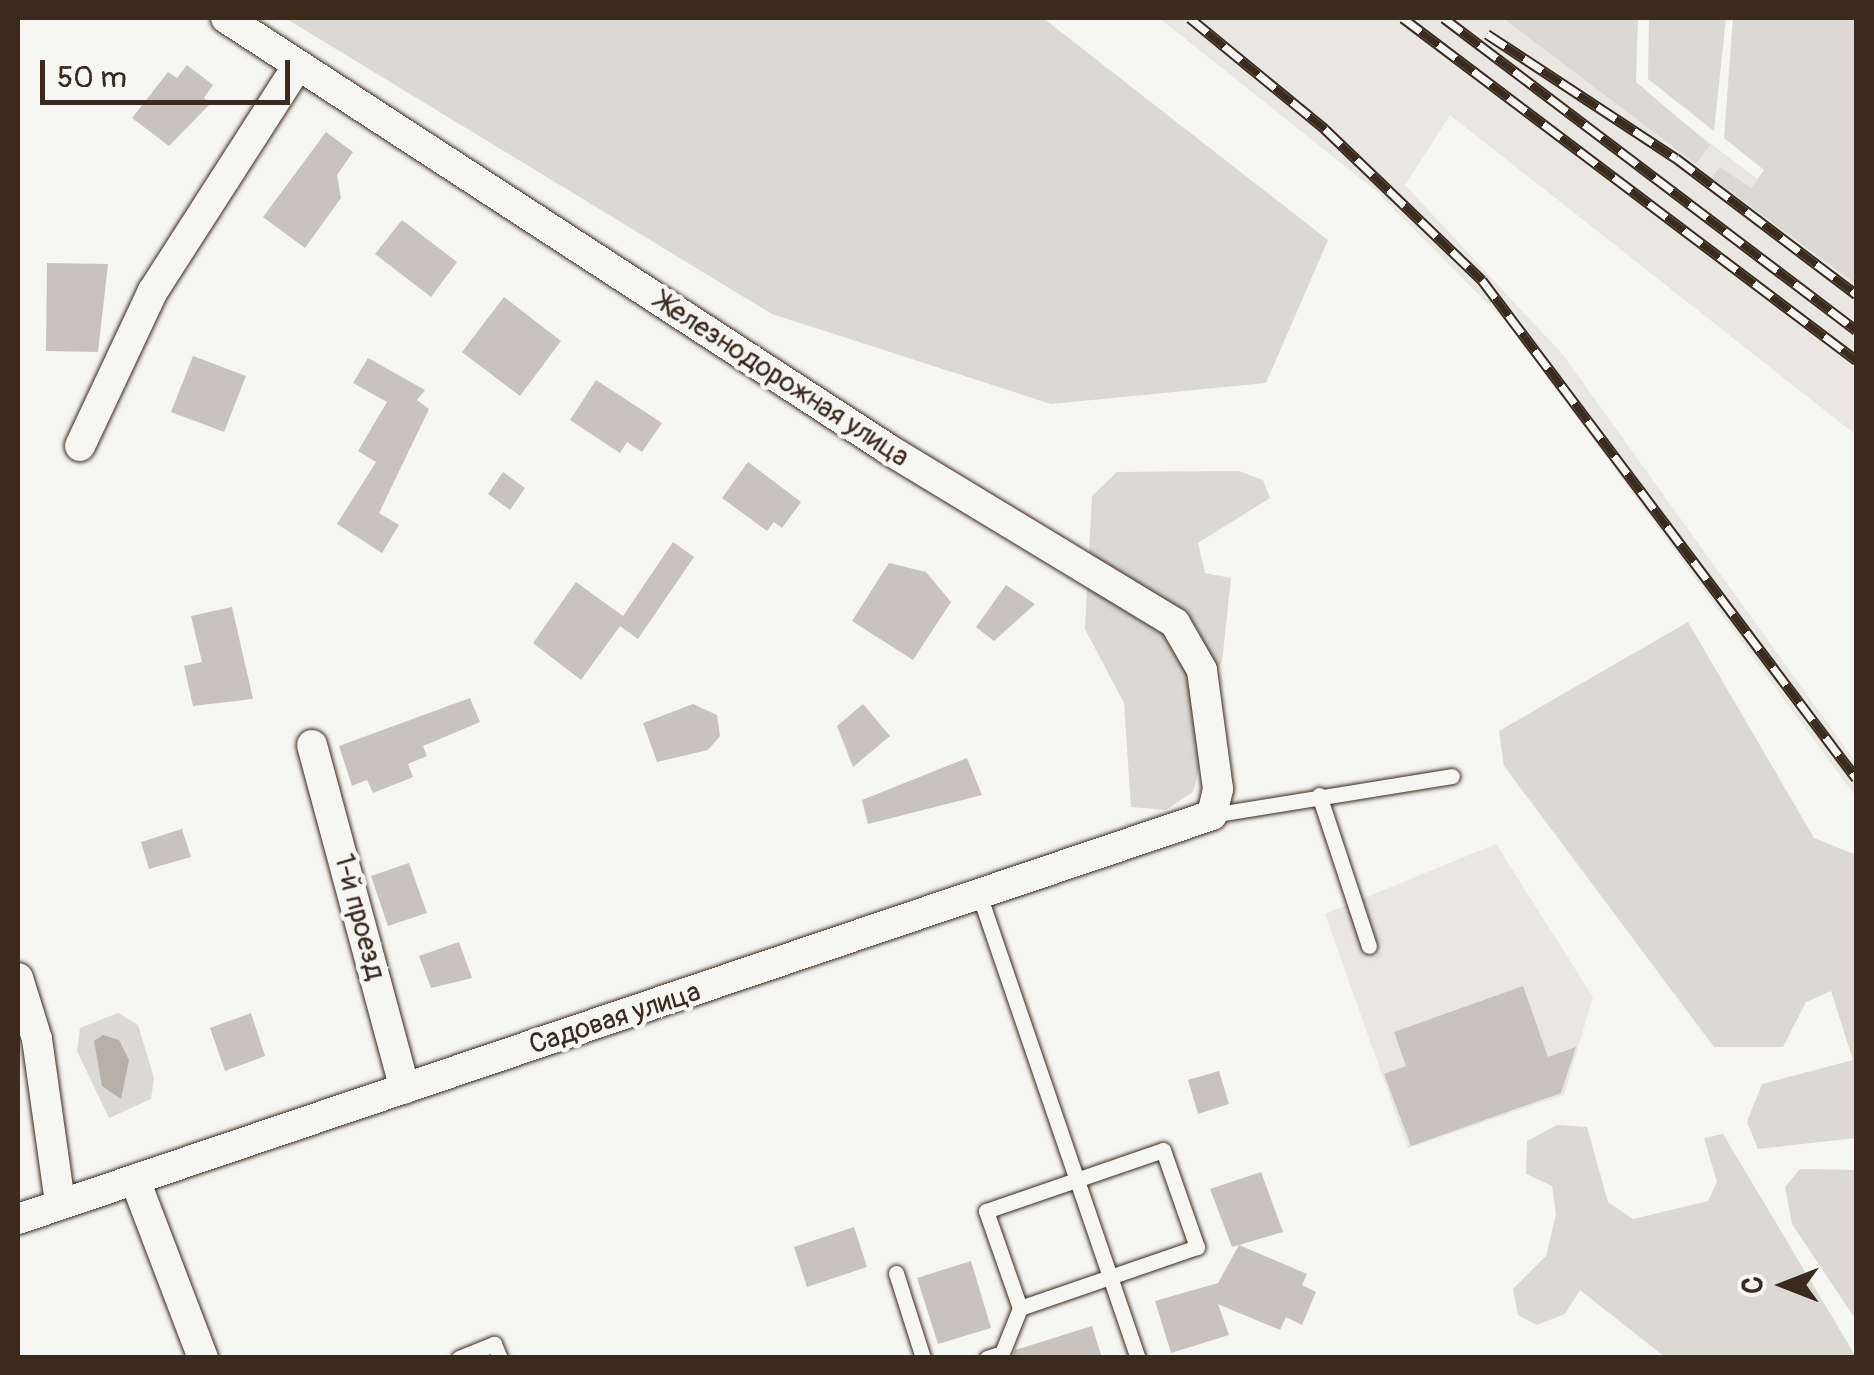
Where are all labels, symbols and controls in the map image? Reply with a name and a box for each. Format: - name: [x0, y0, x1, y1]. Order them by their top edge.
- scale bar: [45, 40, 295, 102]
- text: 50 m: [57, 59, 127, 96]
- street label: Железнодорожная улица: [649, 285, 915, 475]
- street label: 1-й проезд: [326, 850, 392, 984]
- street label: Садовая улица: [525, 976, 705, 1062]
- north arrow: [1734, 1235, 1834, 1335]
- text: С: [1736, 1276, 1771, 1294]

